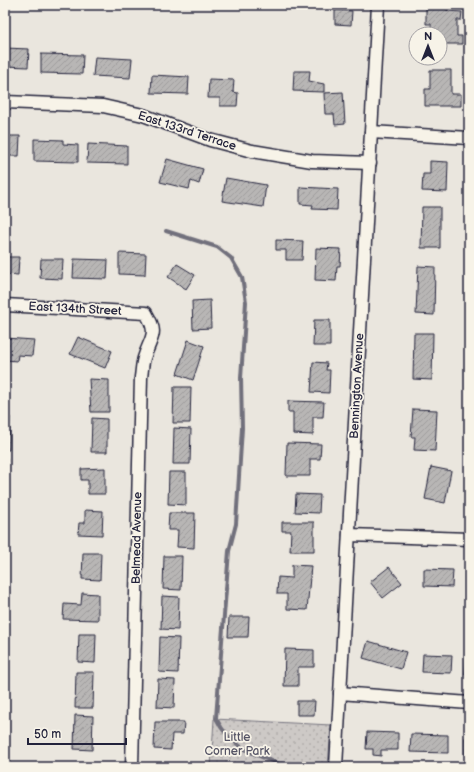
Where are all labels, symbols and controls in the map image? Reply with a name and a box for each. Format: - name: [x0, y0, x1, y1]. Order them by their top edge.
- north arrow: [408, 26, 448, 66]
- text: N: [424, 30, 432, 43]
- street label: East 133rd Terrace: [136, 108, 238, 154]
- street label: East 134th Street: [28, 299, 122, 319]
- street label: Bennington Avenue: [347, 333, 367, 439]
- street label: Belmead Avenue: [129, 492, 145, 584]
- scale bar: [28, 720, 126, 746]
- text: 50 m: [34, 727, 61, 742]
- park label: Little Corner Park: [204, 730, 270, 759]

